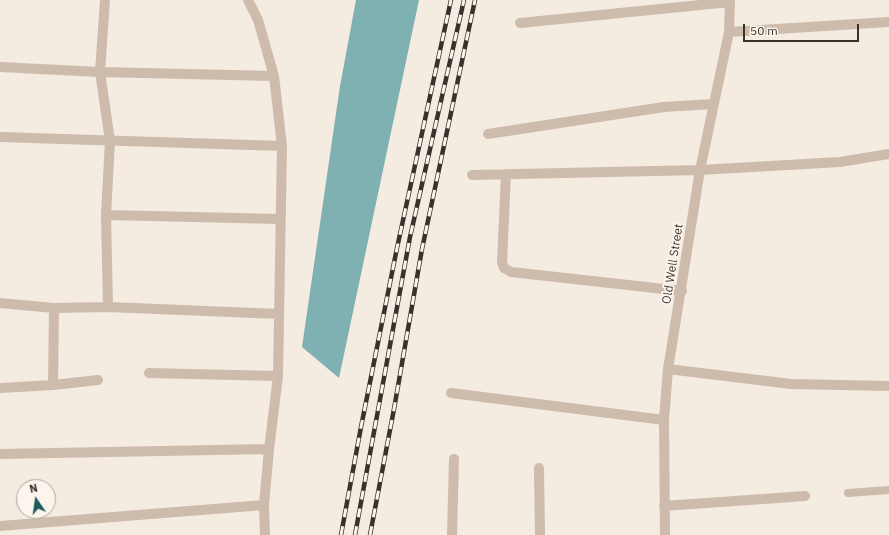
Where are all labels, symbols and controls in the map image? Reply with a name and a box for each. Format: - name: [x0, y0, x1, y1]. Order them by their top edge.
- scale bar: [745, 16, 861, 42]
- text: 50 m: [750, 23, 778, 38]
- street label: Old Well Street: [660, 223, 686, 305]
- north arrow: [16, 479, 56, 519]
- text: N: [28, 481, 39, 496]

